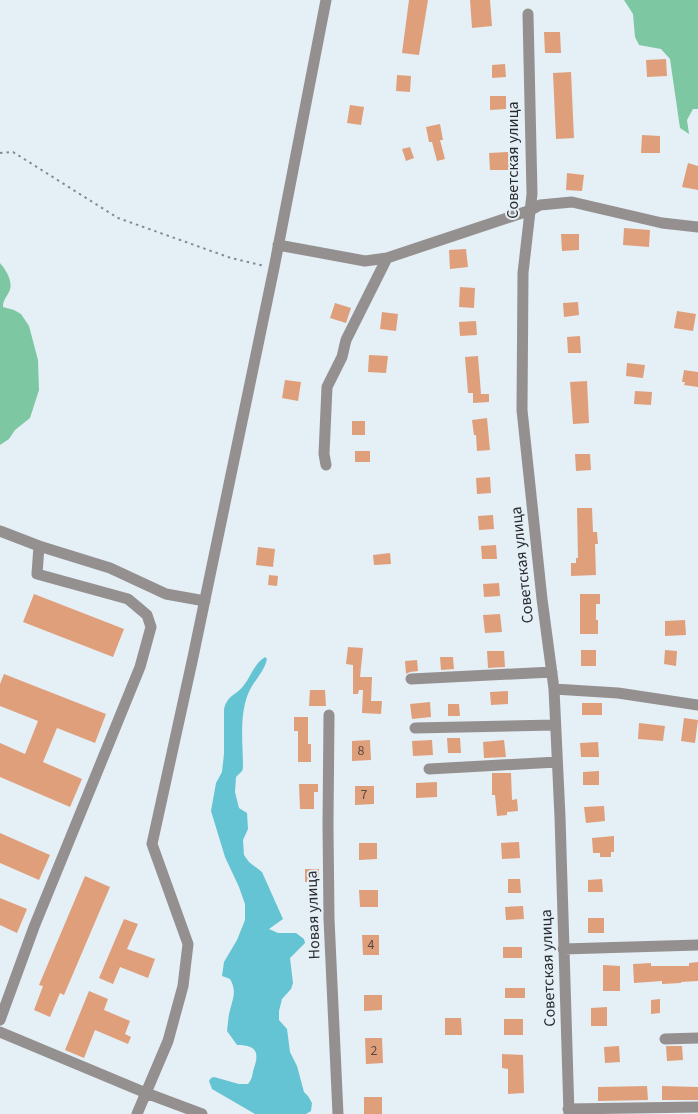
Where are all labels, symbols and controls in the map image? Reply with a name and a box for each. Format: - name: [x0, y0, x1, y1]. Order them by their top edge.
- street label: Советская улица: [502, 101, 524, 219]
- street label: Советская улица: [505, 505, 539, 625]
- house number: 8: [358, 741, 365, 761]
- house number: 7: [361, 785, 368, 805]
- street label: Новая улица: [300, 870, 326, 960]
- street label: Советская улица: [535, 909, 561, 1027]
- house number: 4: [368, 935, 375, 955]
- house number: 2: [371, 1041, 378, 1061]

